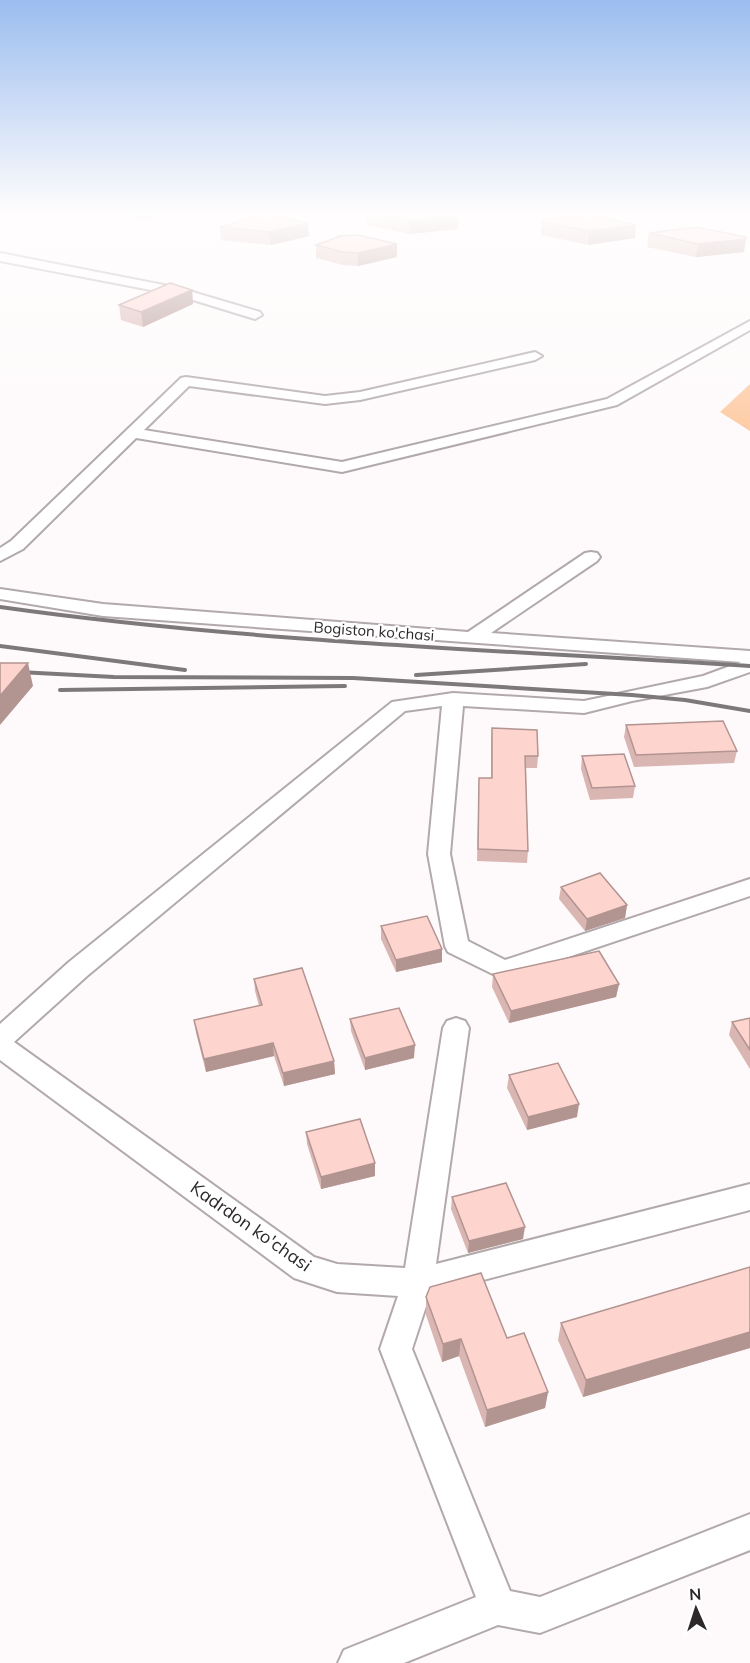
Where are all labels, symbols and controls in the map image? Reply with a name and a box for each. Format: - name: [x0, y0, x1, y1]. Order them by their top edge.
- street label: Bogiston ko'chasi: [313, 617, 435, 645]
- street label: Kadrdon ko'chasi: [186, 1176, 316, 1276]
- north arrow: [666, 1579, 726, 1639]
- text: N: [689, 1584, 702, 1604]

